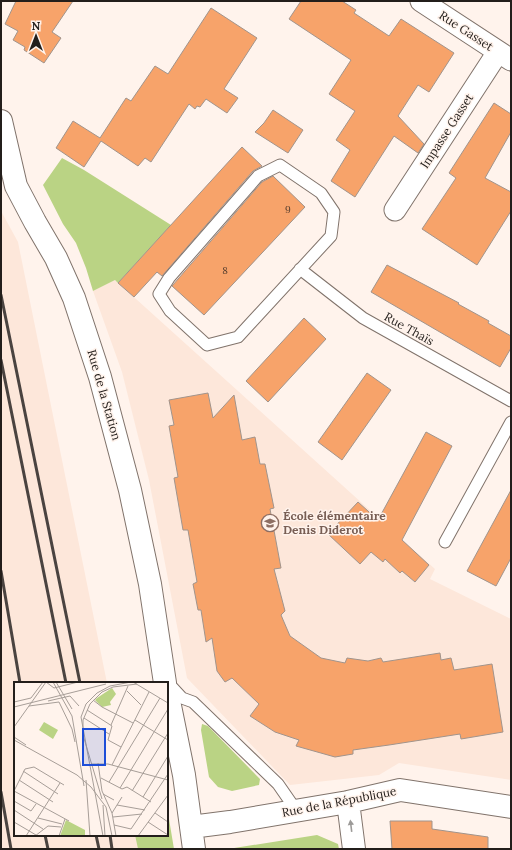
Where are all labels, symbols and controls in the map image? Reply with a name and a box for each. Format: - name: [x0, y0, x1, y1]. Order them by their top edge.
- street label: Rue Gasset: [436, 7, 497, 54]
- north arrow: [16, 16, 56, 56]
- text: N: [32, 19, 41, 33]
- street label: Impasse Gasset: [417, 90, 477, 171]
- house number: 9: [285, 203, 291, 216]
- house number: 8: [222, 264, 228, 277]
- street label: Rue Thaïs: [382, 309, 437, 349]
- street label: Rue de la Station: [84, 348, 125, 442]
- place label: École élémentaire Denis Diderot: [283, 508, 386, 537]
- school or university icon: École élémentaire Denis Diderot: [260, 513, 280, 533]
- inset map: [14, 682, 168, 836]
- street label: Rue de la République: [280, 783, 398, 820]
- one-way arrow: [347, 820, 354, 832]

